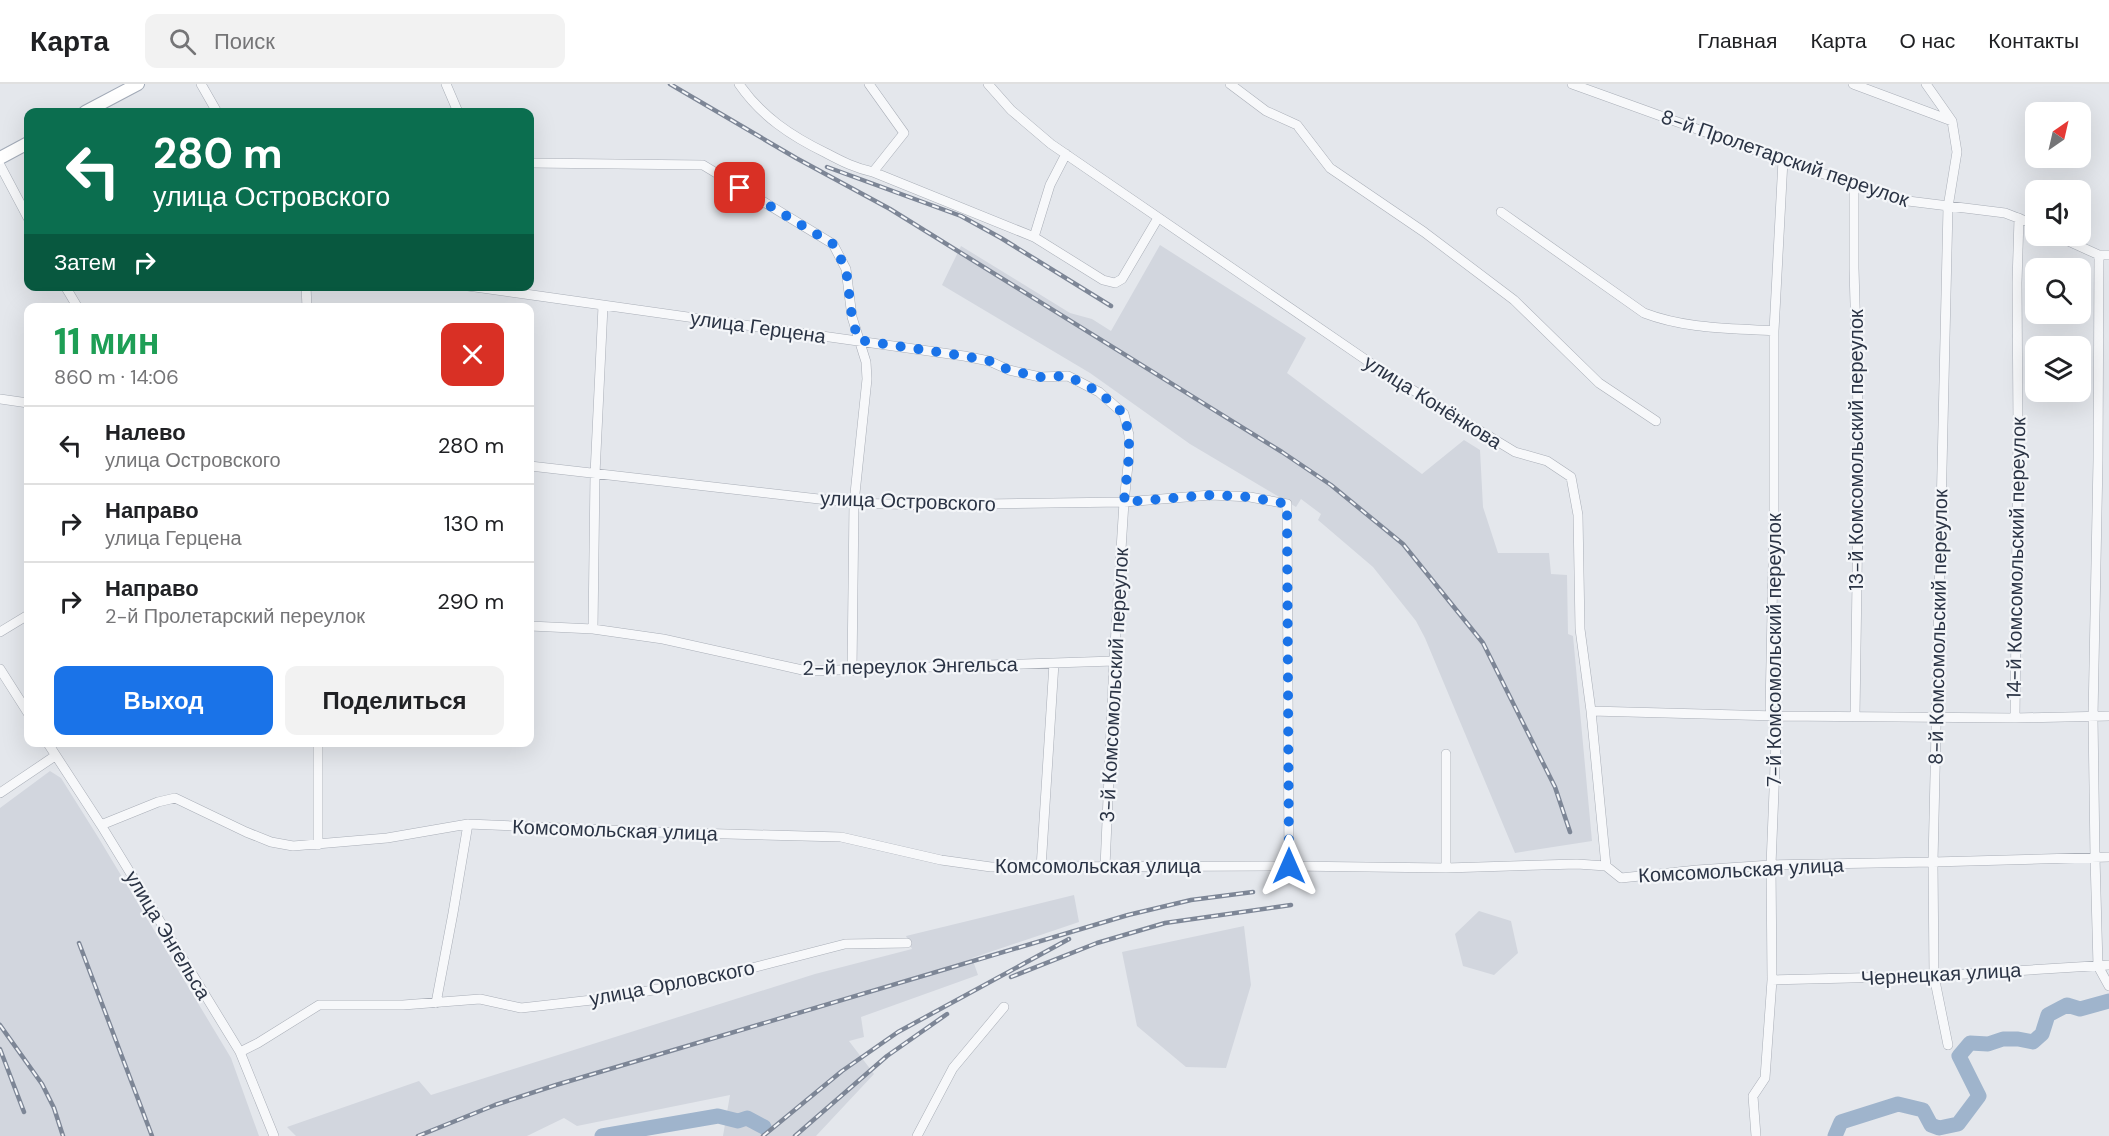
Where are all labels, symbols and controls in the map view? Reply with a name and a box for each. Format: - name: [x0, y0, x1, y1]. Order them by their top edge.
- search box: [145, 14, 565, 68]
- text: Карта: [30, 23, 109, 60]
- icon: search: [166, 25, 199, 58]
- text: Поиск: [214, 27, 275, 56]
- text: Главная: [1697, 27, 1777, 55]
- text: Карта: [1810, 27, 1867, 55]
- text: О нас: [1900, 27, 1955, 55]
- text: Контакты: [1988, 27, 2079, 55]
- north arrow: [2025, 102, 2091, 168]
- map controls: [2025, 102, 2091, 402]
- street label: 8-й Пролетарский переулок: [1658, 103, 1913, 213]
- text: 280 m: [153, 126, 283, 181]
- icon: left: [54, 132, 132, 210]
- pin: [714, 162, 765, 213]
- icon: arrive: [723, 171, 756, 204]
- text: улица Островского: [153, 179, 390, 214]
- button: sound: [2025, 180, 2091, 246]
- icon: right: [128, 246, 161, 279]
- text: Затем: [54, 248, 116, 277]
- button: search: [2025, 258, 2091, 324]
- street label: улица Герцена: [689, 305, 828, 349]
- street label: 13-й Комсомольский переулок: [1843, 309, 1869, 591]
- text: 11 мин: [54, 318, 159, 365]
- button: close: [441, 323, 504, 386]
- button: layers: [2025, 336, 2091, 402]
- street label: улица Конёнкова: [1359, 349, 1508, 455]
- text: 860 m · 14:06: [54, 364, 179, 390]
- street label: 14-й Комсомольский переулок: [2001, 417, 2031, 699]
- text: Налево: [105, 418, 186, 447]
- icon: left: [54, 429, 87, 462]
- text: 280 m: [438, 431, 504, 460]
- text: улица Островского: [105, 447, 281, 473]
- street label: улица Островского: [820, 485, 996, 517]
- street label: 8-й Комсомольский переулок: [1923, 489, 1953, 765]
- text: Направо: [105, 496, 199, 525]
- icon: right: [54, 507, 87, 540]
- text: 130 m: [444, 509, 504, 538]
- street label: 7-й Комсомольский переулок: [1761, 513, 1787, 787]
- text: улица Герцена: [105, 525, 242, 551]
- street label: 3-й Комсомольский переулок: [1094, 547, 1134, 823]
- text: Направо: [105, 574, 199, 603]
- icon: right: [54, 585, 87, 618]
- text: 290 m: [437, 587, 504, 616]
- text: 2-й Пролетарский переулок: [105, 603, 365, 629]
- street label: 2-й переулок Энгельса: [802, 651, 1019, 681]
- button: Выход: [54, 666, 273, 735]
- button: Поделиться: [285, 666, 504, 735]
- street label: Комсомольская улица: [512, 813, 719, 847]
- position arrow: [1257, 834, 1321, 898]
- street label: Комсомольская улица: [1638, 852, 1845, 888]
- street label: Комсомольская улица: [995, 853, 1202, 879]
- street label: улица Энгельса: [119, 866, 217, 1005]
- street label: улица Орловского: [587, 954, 757, 1012]
- street label: Чернецкая улица: [1860, 957, 2023, 991]

